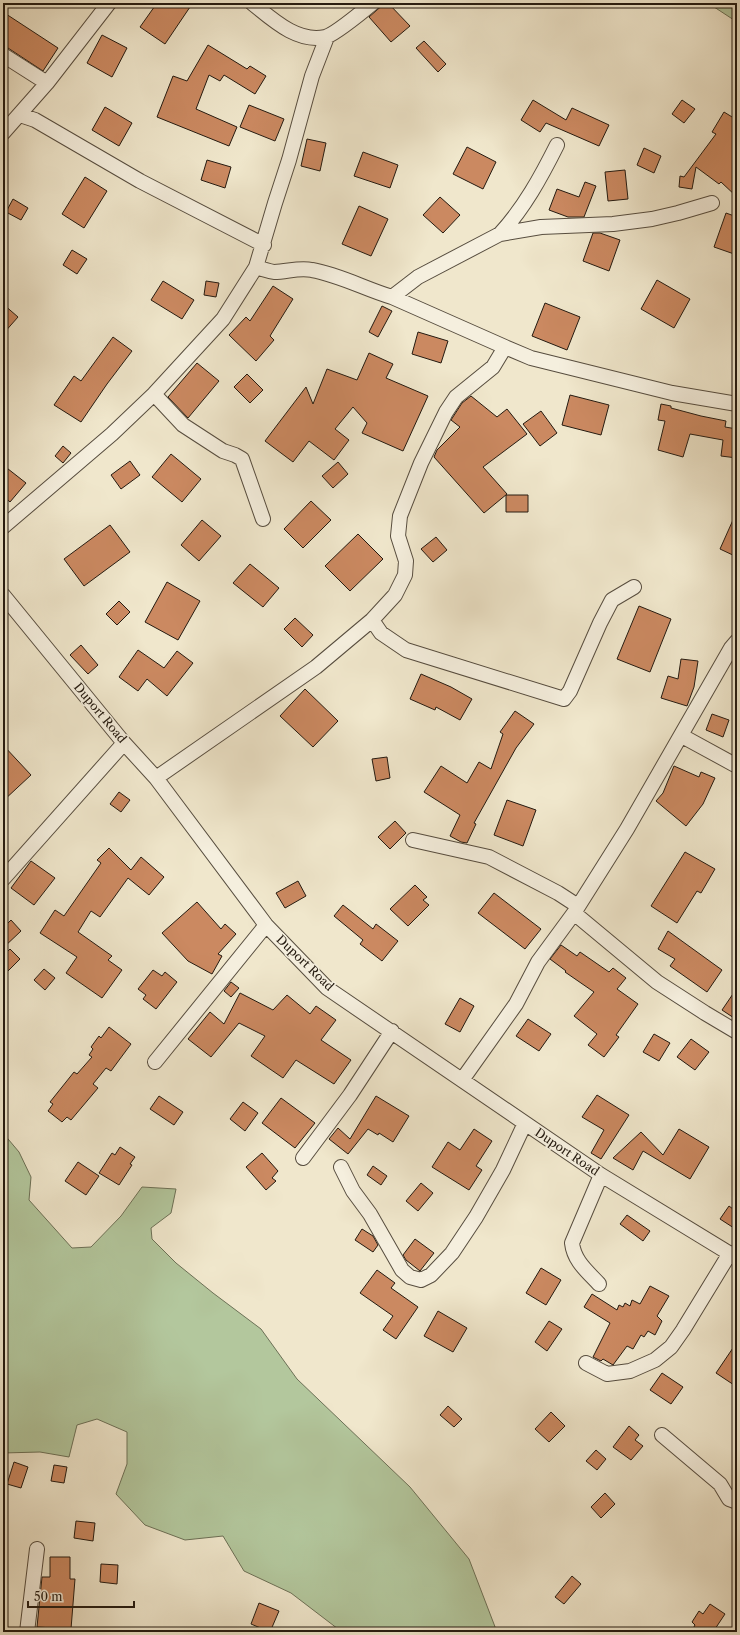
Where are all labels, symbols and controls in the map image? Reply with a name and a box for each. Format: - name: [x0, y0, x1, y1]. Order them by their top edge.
- street label: Duport Road: [71, 679, 130, 746]
- street label: Duport Road: [274, 932, 338, 994]
- street label: Duport Road: [532, 1125, 603, 1179]
- scale bar: [28, 1583, 134, 1609]
- text: 50 m: [34, 1589, 63, 1604]

